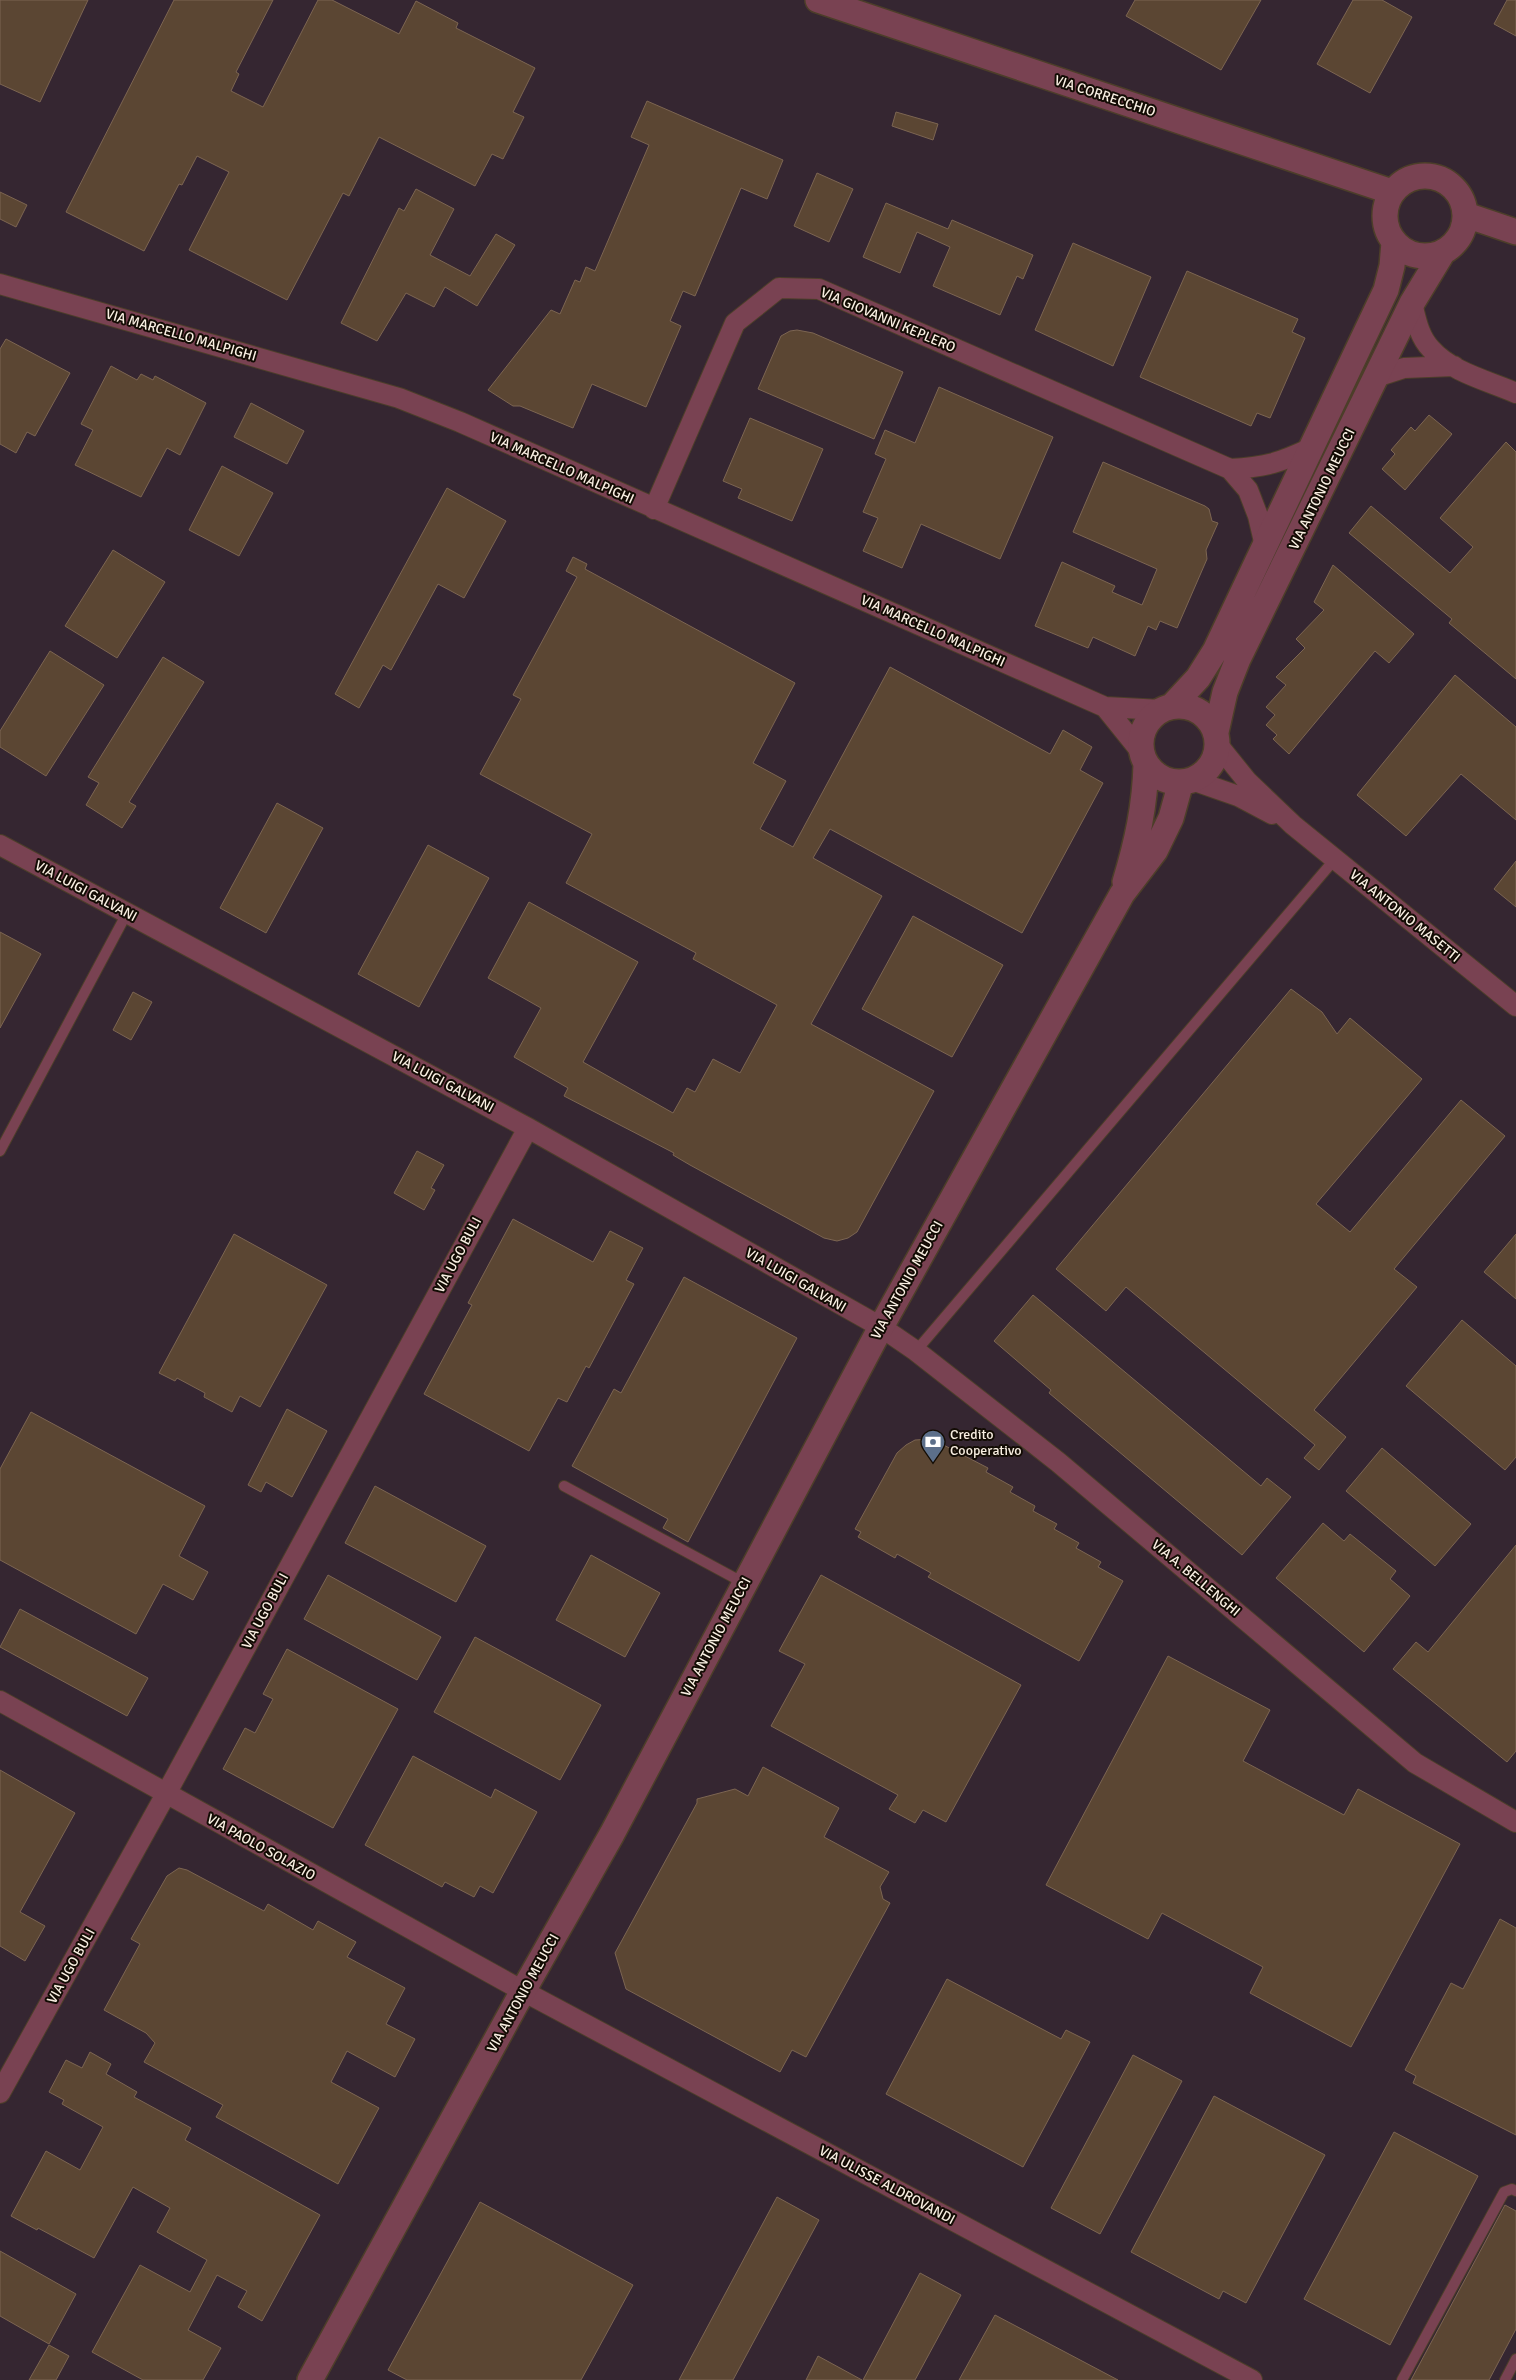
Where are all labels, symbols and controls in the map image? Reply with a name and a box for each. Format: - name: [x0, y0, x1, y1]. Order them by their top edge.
- street label: VIA CORRECCHIO: [1052, 72, 1158, 120]
- street label: VIA GIOVANNI KEPLERO: [818, 284, 958, 356]
- street label: VIA MARCELLO MALPIGHI: [104, 305, 258, 365]
- street label: VIA ANTONIO MEUCCI: [1285, 426, 1359, 552]
- street label: VIA MARCELLO MALPIGHI: [487, 428, 637, 508]
- street label: VIA MARCELLO MALPIGHI: [858, 591, 1008, 671]
- street label: VIA LUIGI GALVANI: [32, 857, 140, 925]
- street label: VIA ANTONIO MASETTI: [1346, 866, 1464, 966]
- street label: VIA LUIGI GALVANI: [389, 1048, 497, 1116]
- street label: VIA UGO BULI: [431, 1214, 485, 1296]
- street label: VIA ANTONIO MEUCCI: [867, 1218, 947, 1342]
- street label: VIA LUIGI GALVANI: [743, 1244, 849, 1316]
- place label: Credito Cooperativo: [950, 1426, 1021, 1459]
- bank icon: Credito Cooperativo: [920, 1429, 946, 1463]
- street label: VIA A. BELLENGHI: [1148, 1536, 1244, 1620]
- street label: VIA UGO BULI: [238, 1570, 292, 1652]
- street label: VIA ANTONIO MEUCCI: [677, 1574, 755, 1700]
- street label: VIA PAOLO SOLAZIO: [204, 1810, 318, 1884]
- street label: VIA UGO BULI: [43, 1925, 99, 2007]
- street label: VIA ANTONIO MEUCCI: [483, 1931, 563, 2055]
- street label: VIA ULISSE ALDROVANDI: [816, 2142, 958, 2228]

